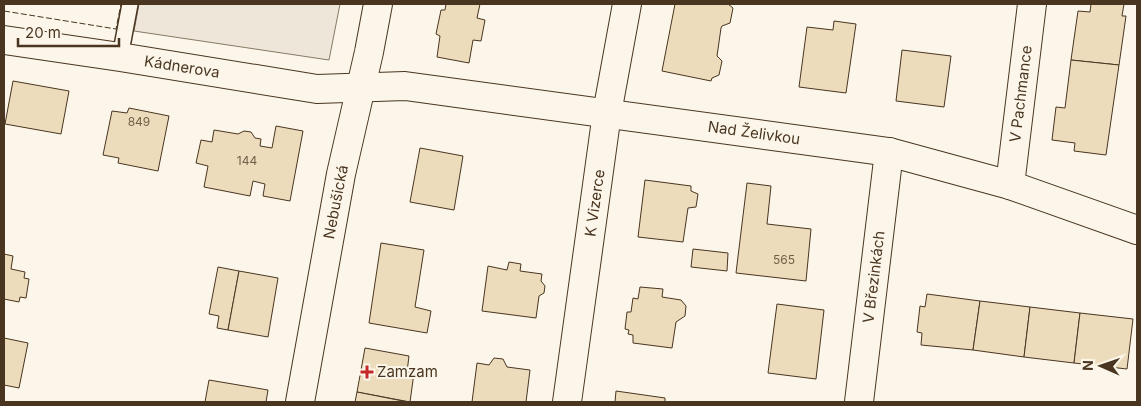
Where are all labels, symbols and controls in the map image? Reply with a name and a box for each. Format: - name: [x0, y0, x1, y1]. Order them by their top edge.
- scale bar: [18, 15, 119, 47]
- text: 20 m: [25, 23, 61, 42]
- street label: V Pachmance: [1005, 44, 1036, 144]
- street label: Kádnerova: [143, 51, 221, 82]
- house number: 849: [128, 114, 150, 129]
- street label: Nad Želivkou: [707, 117, 801, 148]
- house number: 144: [237, 153, 257, 168]
- street label: Nebušická: [319, 163, 352, 240]
- street label: K Vizerce: [580, 168, 609, 238]
- street label: V Březinkách: [858, 230, 889, 324]
- house number: 565: [773, 252, 795, 267]
- north arrow: [1076, 341, 1126, 391]
- text: N: [1079, 360, 1096, 371]
- place label: Zamzam: [377, 362, 438, 381]
- marker: Zamzam: [361, 366, 373, 378]

